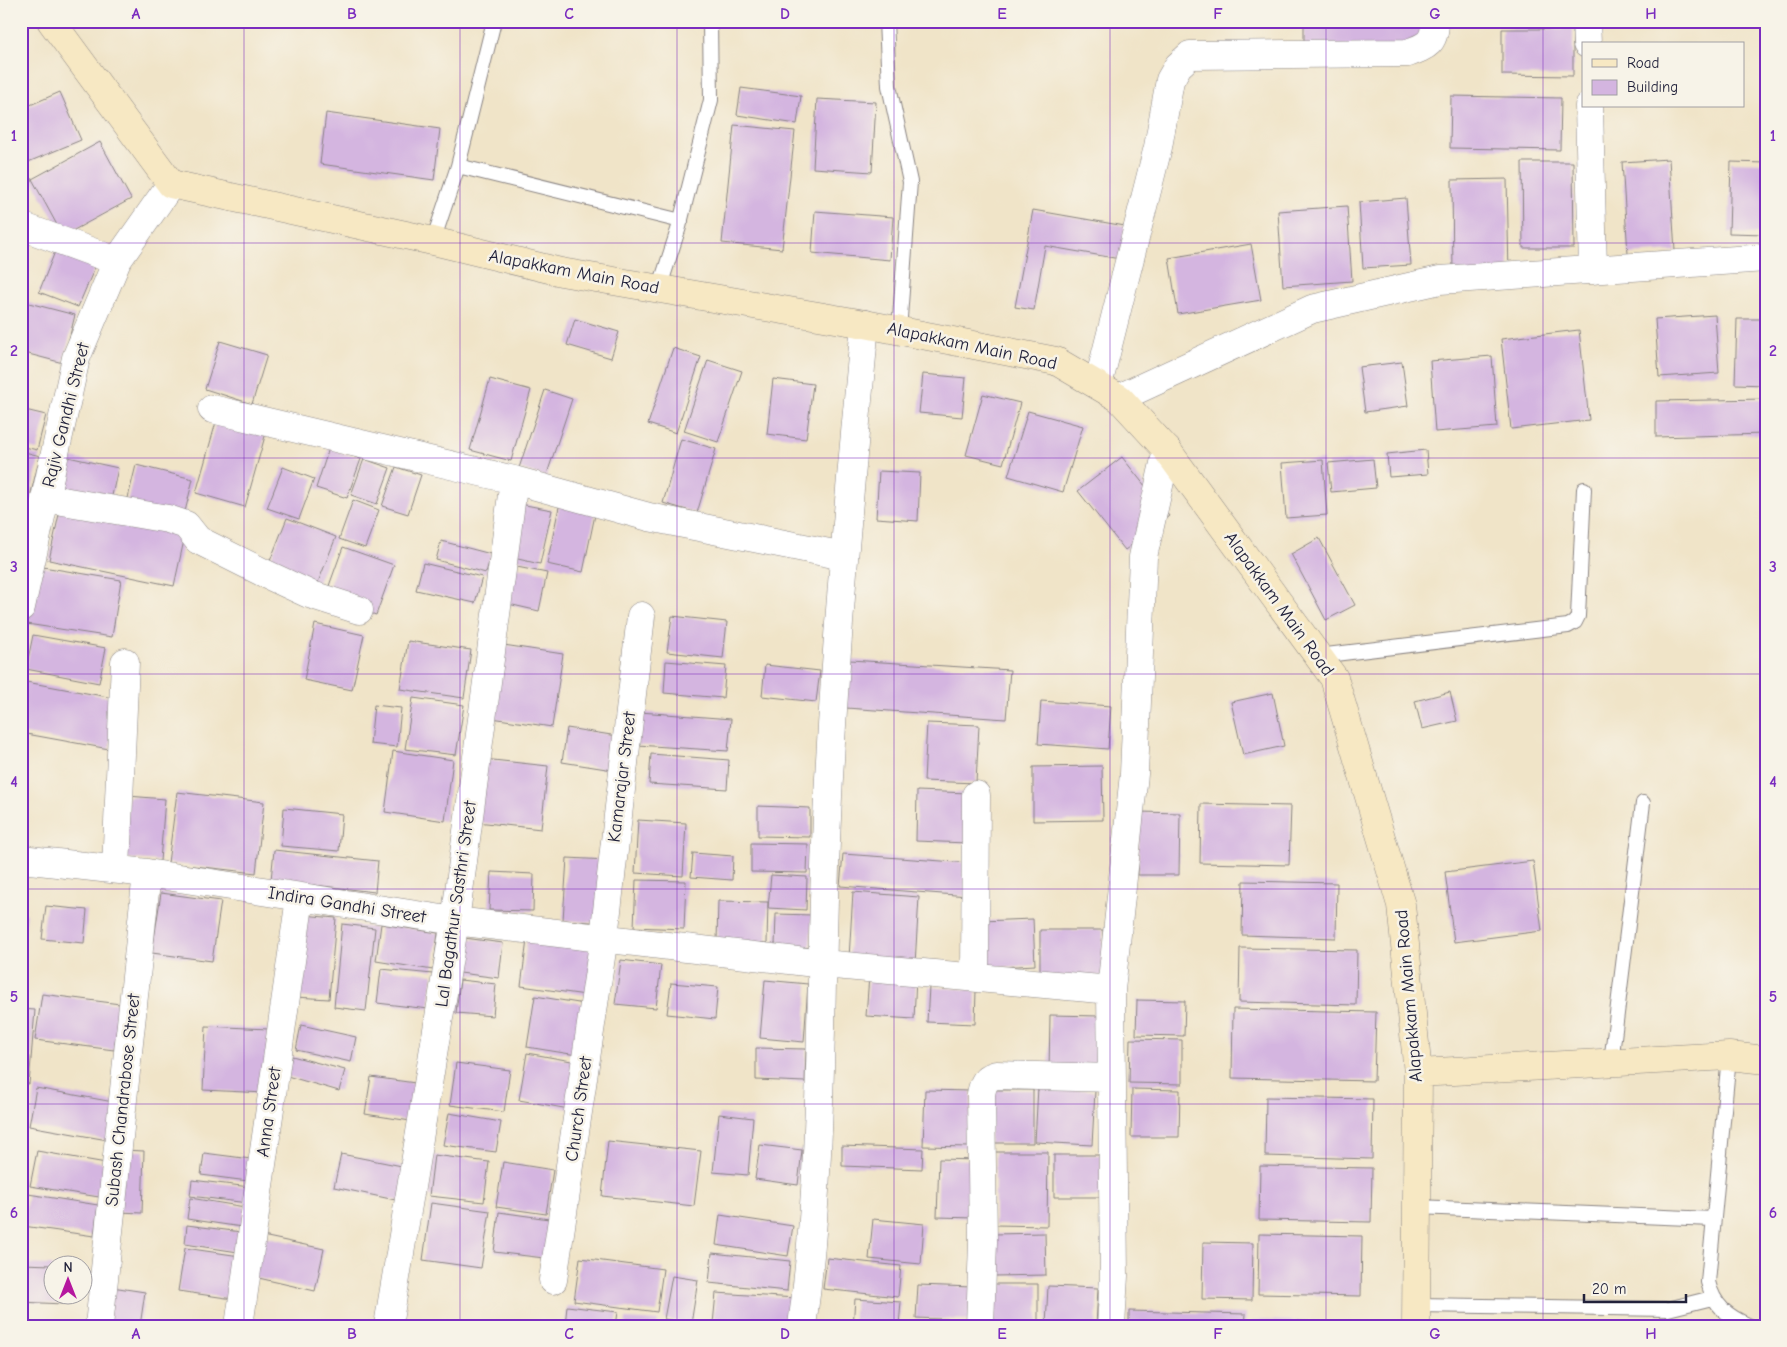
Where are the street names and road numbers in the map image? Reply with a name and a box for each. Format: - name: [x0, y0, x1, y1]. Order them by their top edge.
- street label: Alapakkam Main Road: [487, 245, 661, 299]
- street label: Alapakkam Main Road: [885, 318, 1059, 374]
- street label: Rajiv Gandhi Street: [38, 340, 94, 489]
- street label: Alapakkam Main Road: [1220, 528, 1338, 680]
- street label: Kamarajar Street: [604, 710, 641, 843]
- street label: Lal Bagathur Sasthri Street: [431, 799, 481, 1009]
- street label: Indira Gandhi Street: [267, 882, 428, 928]
- street label: Alapakkam Main Road: [1391, 909, 1427, 1083]
- street label: Subash Chandrabose Street: [101, 992, 145, 1207]
- street label: Church Street: [561, 1054, 597, 1163]
- street label: Anna Street: [252, 1065, 286, 1158]

